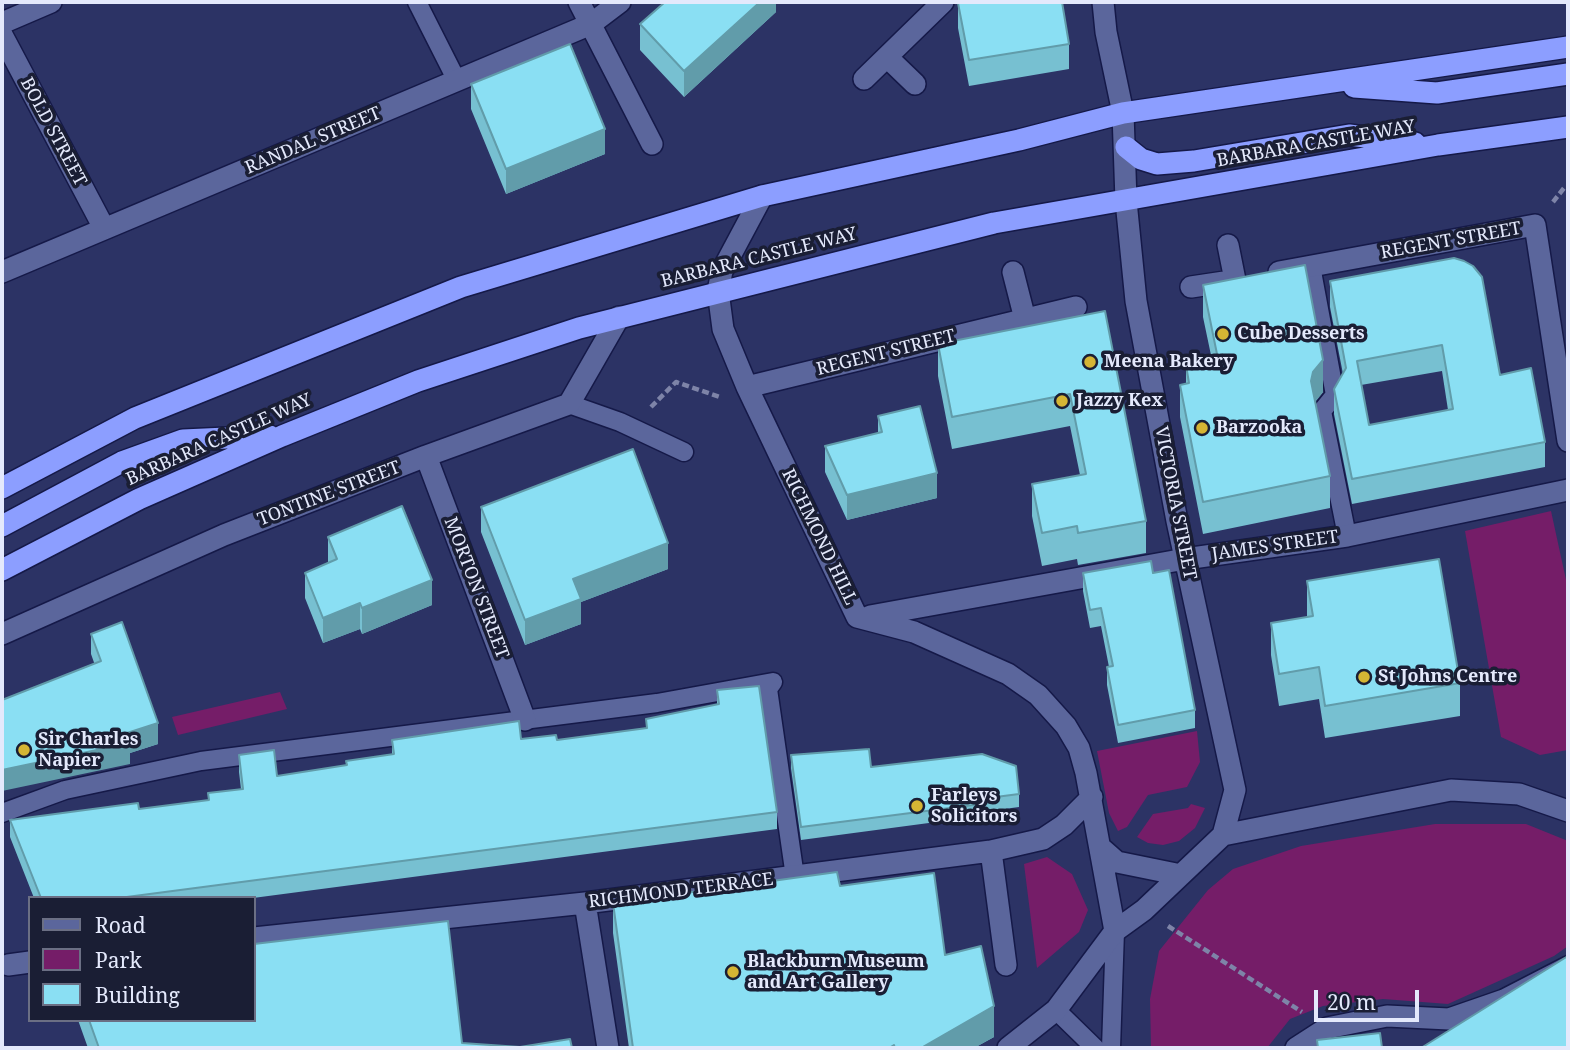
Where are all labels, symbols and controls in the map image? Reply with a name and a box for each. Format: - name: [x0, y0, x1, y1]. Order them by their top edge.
- street label: BOLD STREET: [15, 74, 91, 190]
- street label: RANDAL STREET: [242, 103, 384, 179]
- street label: BARBARA CASTLE WAY: [1215, 116, 1417, 172]
- street label: REGENT STREET: [1379, 218, 1523, 264]
- street label: BARBARA CASTLE WAY: [659, 223, 859, 293]
- place label: Cube Desserts: [1237, 323, 1365, 345]
- street label: REGENT STREET: [814, 325, 958, 381]
- marker: Cube Desserts: [1215, 326, 1231, 342]
- place label: Meena Bakery: [1104, 351, 1233, 373]
- marker: Meena Bakery: [1082, 354, 1098, 370]
- street label: BARBARA CASTLE WAY: [123, 389, 315, 491]
- place label: Jazzy Kex: [1076, 390, 1163, 412]
- marker: Jazzy Kex: [1054, 393, 1070, 409]
- place label: Barzooka: [1216, 417, 1302, 439]
- marker: Barzooka: [1194, 420, 1210, 436]
- street label: VICTORIA STREET: [1150, 425, 1200, 581]
- street label: TONTINE STREET: [255, 457, 403, 531]
- street label: RICHMOND HILL: [777, 465, 861, 609]
- street label: MORTON STREET: [439, 514, 513, 662]
- street label: JAMES STREET: [1210, 526, 1340, 566]
- place label: St Johns Centre: [1378, 666, 1517, 688]
- marker: St Johns Centre: [1356, 669, 1372, 685]
- place label: Sir Charles Napier: [38, 729, 138, 772]
- marker: Sir Charles Napier: [16, 742, 32, 758]
- place label: Farleys Solicitors: [931, 785, 1017, 828]
- marker: Farleys Solicitors: [909, 798, 925, 814]
- street label: RICHMOND TERRACE: [587, 869, 775, 913]
- legend: [28, 896, 256, 1022]
- text: Road: [95, 911, 146, 939]
- text: Park: [95, 946, 142, 974]
- place label: Blackburn Museum and Art Gallery: [747, 951, 925, 993]
- marker: Blackburn Museum and Art Gallery: [725, 964, 741, 980]
- scale bar: [1318, 976, 1423, 1020]
- text: Building: [95, 981, 180, 1009]
- text: 20 m: [1327, 988, 1376, 1016]

